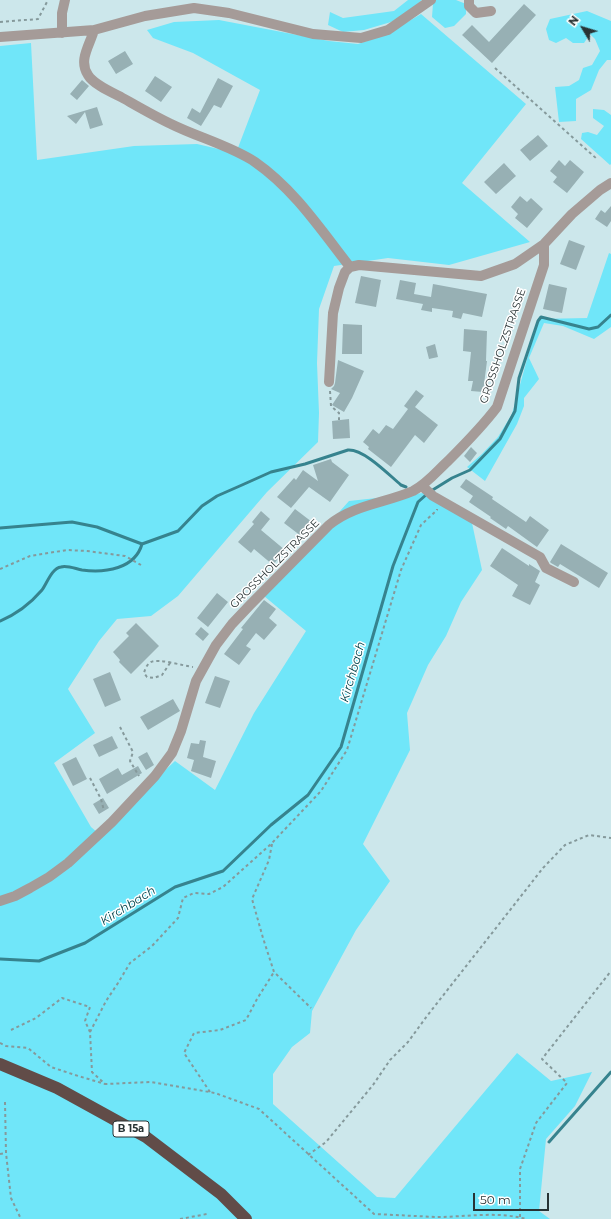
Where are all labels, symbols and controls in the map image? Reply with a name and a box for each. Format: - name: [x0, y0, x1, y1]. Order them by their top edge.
- north arrow: [563, 8, 603, 48]
- text: N: [565, 13, 582, 28]
- street label: GROSSHOLZSTRASSE: [477, 287, 529, 405]
- street label: GROSSHOLZSTRASSE: [228, 517, 322, 611]
- water label: Kirchbach: [338, 640, 368, 704]
- water label: Kirchbach: [98, 883, 158, 929]
- road number: B 15a: [113, 1121, 149, 1137]
- scale bar: [475, 1185, 551, 1211]
- text: 50 m: [480, 1192, 511, 1207]

